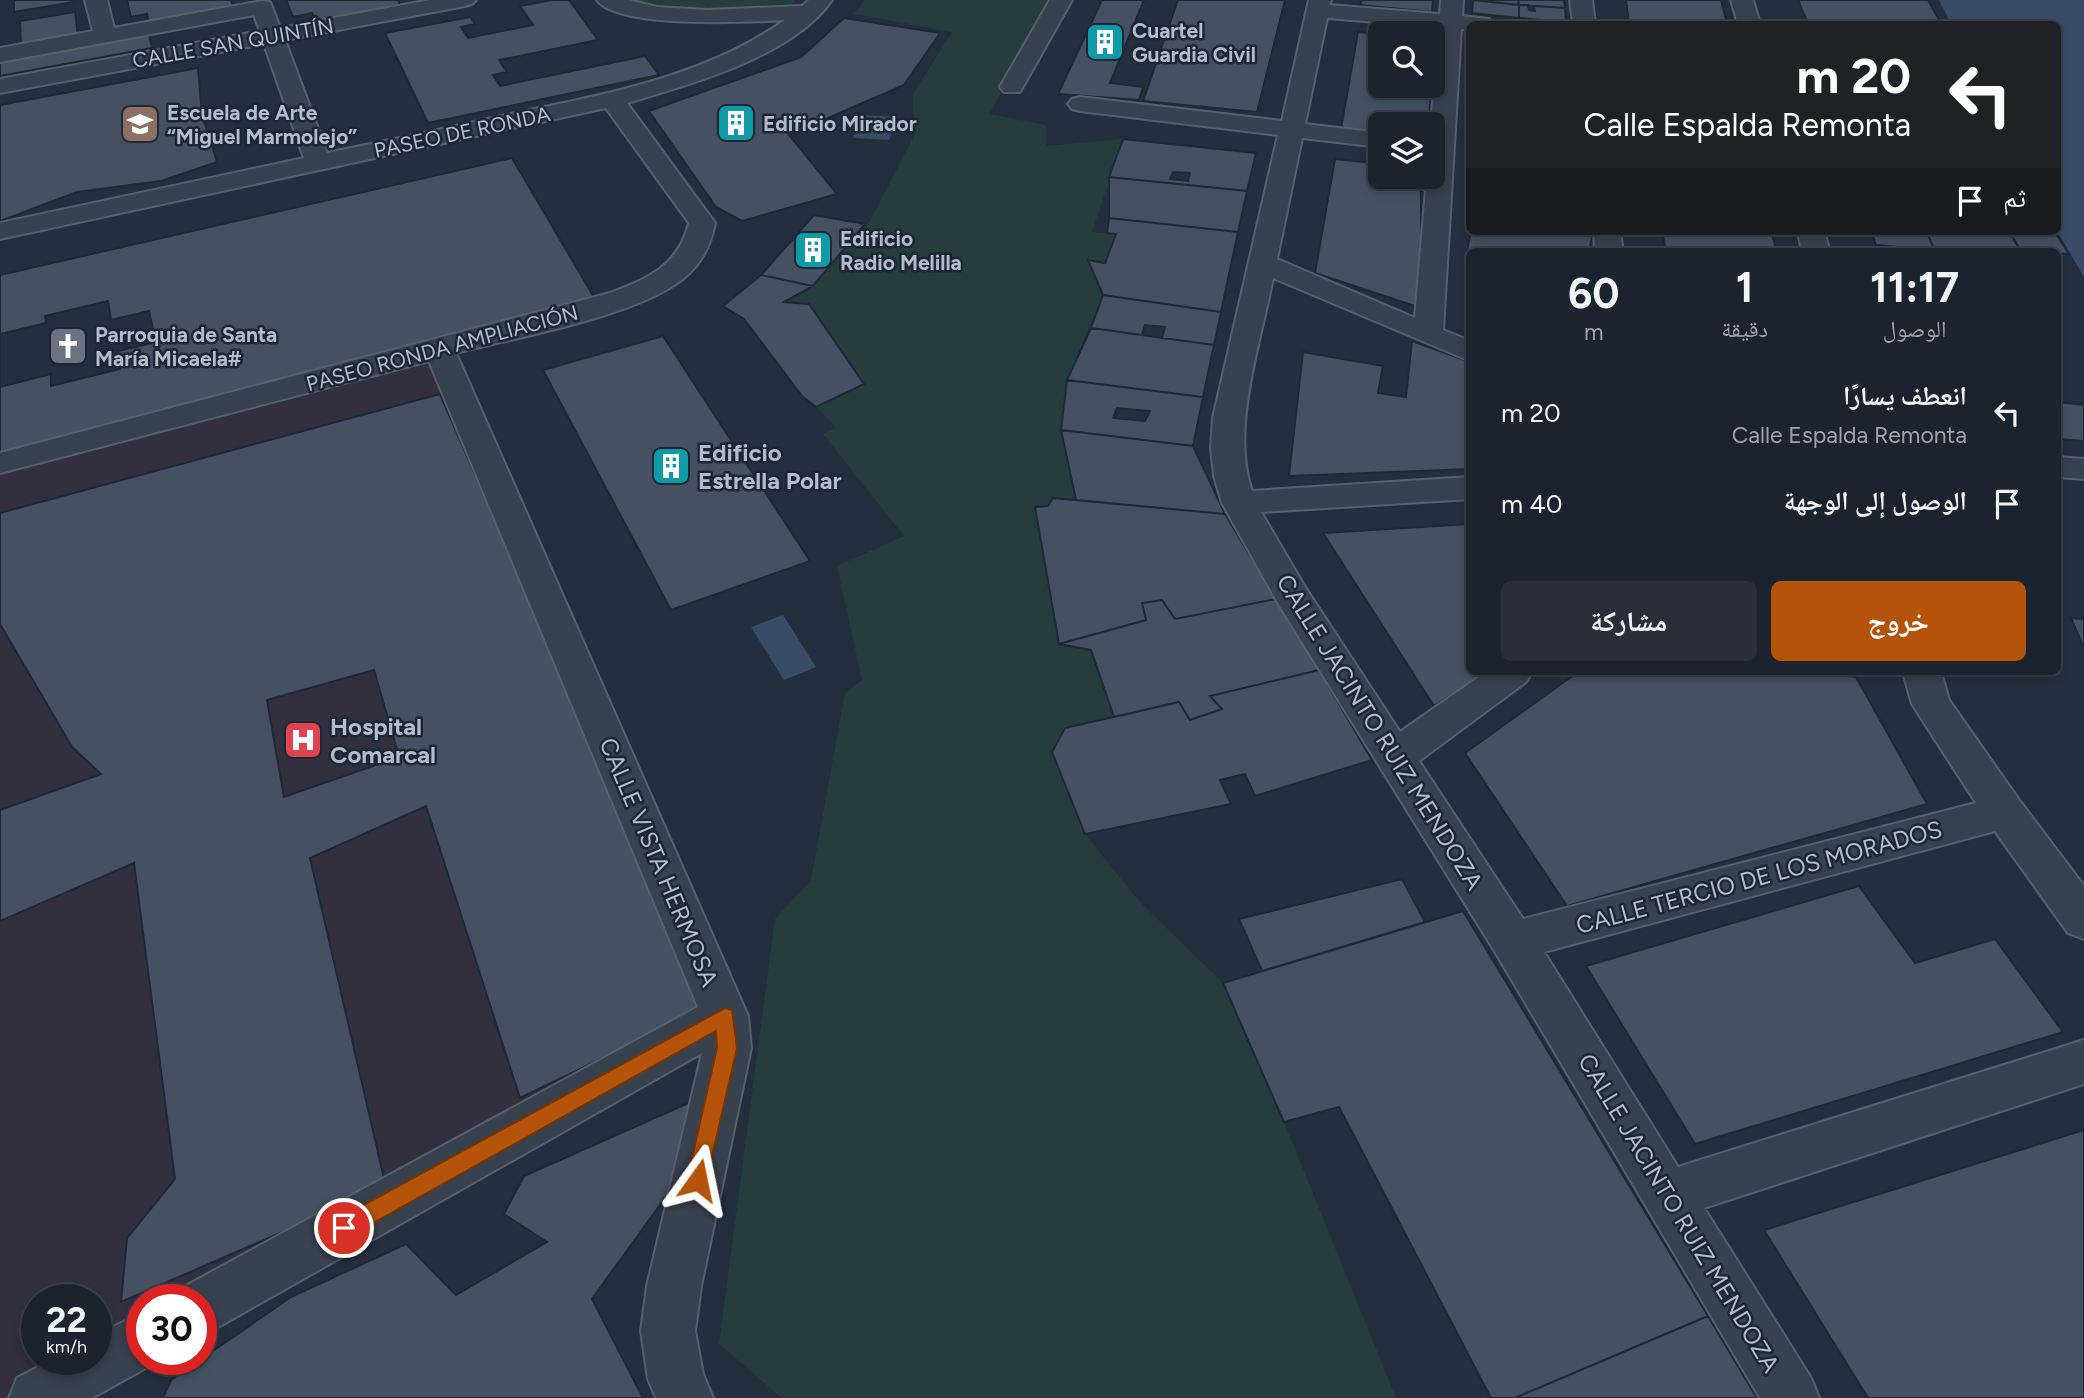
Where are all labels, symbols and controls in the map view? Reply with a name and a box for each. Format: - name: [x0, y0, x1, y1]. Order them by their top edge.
- street label: CALLE SAN QUINTÍN: [130, 13, 336, 73]
- place label: Cuartel Guardia Civil: [1132, 18, 1256, 67]
- building icon: Cuartel Guardia Civil: [1084, 21, 1126, 63]
- map controls: [1368, 21, 1445, 189]
- button: search: [1368, 21, 1445, 98]
- text: 20 m: [1796, 46, 1911, 105]
- icon: left: [1935, 49, 2026, 140]
- place label: Escuela de Arte “Miguel Marmolejo”: [167, 100, 357, 149]
- street label: PASEO DE RONDA: [372, 101, 552, 163]
- building icon: Edificio Mirador: [715, 102, 757, 144]
- school or university icon: Escuela de Arte “Miguel Marmolejo”: [119, 103, 161, 145]
- text: Calle Espalda Remonta: [1584, 106, 1911, 144]
- place label: Edificio Mirador: [763, 111, 917, 136]
- button: layers: [1368, 112, 1445, 189]
- icon: arrive: [1951, 182, 1989, 220]
- text: ثم: [2003, 182, 2026, 214]
- place label: Edificio Radio Melilla: [840, 226, 962, 275]
- building icon: Edificio Radio Melilla: [792, 229, 834, 271]
- text: 1: [1736, 262, 1754, 313]
- text: 11:17: [1870, 262, 1959, 313]
- text: 60: [1568, 268, 1619, 319]
- street label: PASEO RONDA AMPLIACIÓN: [303, 300, 581, 396]
- text: دقيقة: [1721, 315, 1768, 343]
- text: الوصول: [1883, 315, 1946, 343]
- text: m: [1584, 318, 1603, 346]
- place label: Parroquia de Santa María Micaela#: [95, 322, 277, 371]
- church icon: Parroquia de Santa María Micaela#: [47, 325, 89, 367]
- text: انعطف يسارًا: [1843, 380, 1967, 412]
- icon: left: [1988, 394, 2026, 432]
- text: 20 m: [1501, 397, 1561, 429]
- text: Calle Espalda Remonta: [1732, 421, 1967, 449]
- place label: Edificio Estrella Polar: [698, 438, 842, 495]
- building icon: Edificio Estrella Polar: [650, 445, 692, 487]
- text: الوصول إلى الوجهة: [1784, 485, 1967, 517]
- icon: arrive: [1988, 485, 2026, 523]
- text: 40 m: [1501, 488, 1562, 520]
- street label: CALLE JACINTO RUIZ MENDOZA: [1271, 569, 1490, 896]
- button: مشاركة: [1501, 581, 1757, 661]
- button: خروج: [1771, 581, 2026, 661]
- place label: Hospital Comarcal: [330, 712, 436, 769]
- hospital icon: Hospital Comarcal: [282, 719, 324, 761]
- street label: CALLE VISTA HERMOSA: [593, 733, 725, 991]
- street label: CALLE TERCIO DE LOS MORADOS: [1573, 814, 1945, 940]
- street label: CALLE JACINTO RUIZ MENDOZA: [1572, 1048, 1786, 1378]
- position arrow: [661, 1143, 735, 1217]
- pin: [314, 1198, 374, 1258]
- icon: arrive: [325, 1209, 363, 1247]
- speed limit sign: 30: [126, 1284, 217, 1375]
- text: 22: [46, 1299, 87, 1341]
- text: km/h: [46, 1336, 87, 1358]

